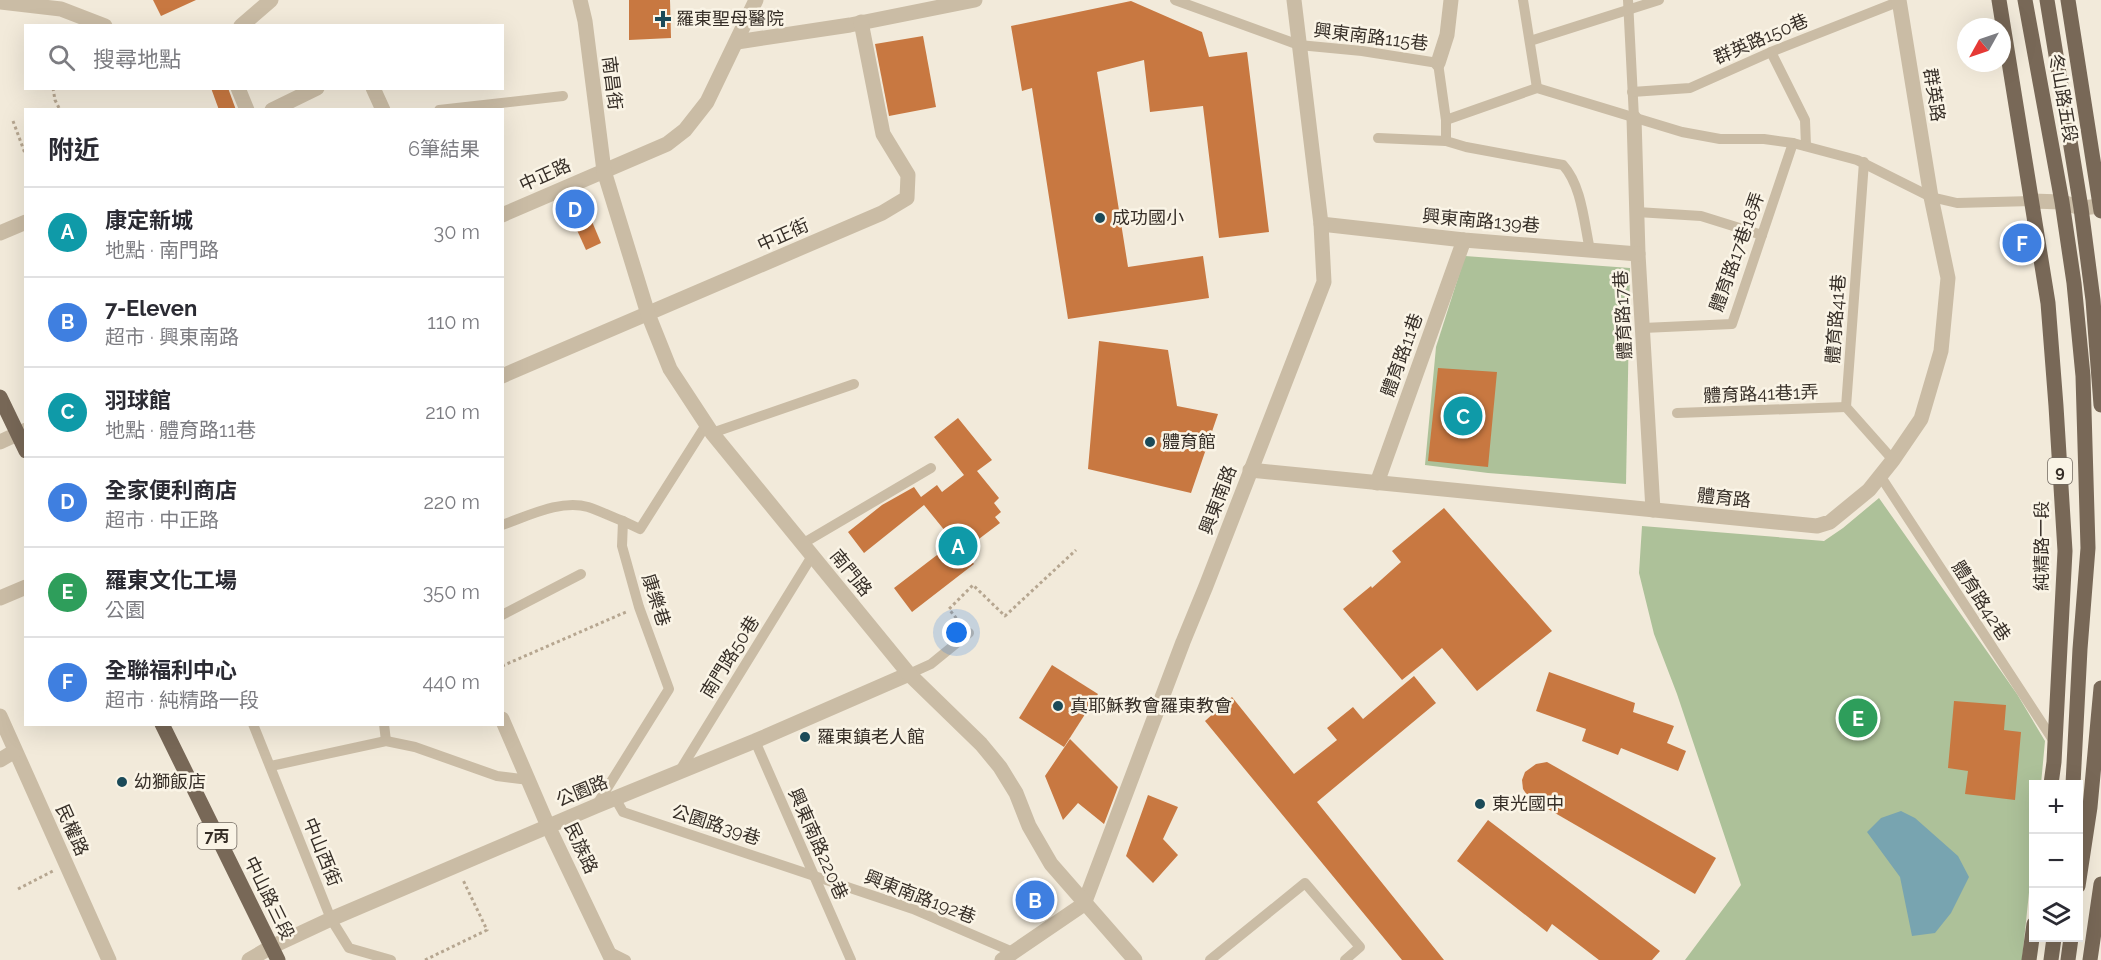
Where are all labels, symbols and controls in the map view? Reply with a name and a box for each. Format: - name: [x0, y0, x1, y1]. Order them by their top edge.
- place label: 羅東聖母醫院: [676, 8, 784, 29]
- street label: 群英路150巷: [1710, 9, 1811, 68]
- marker: 羅東聖母醫院: [654, 10, 672, 28]
- north arrow: [1957, 18, 2011, 72]
- street label: 興東南路115巷: [1313, 19, 1430, 54]
- search box: [24, 24, 504, 90]
- icon: search: [45, 41, 78, 74]
- text: 搜尋地點: [93, 46, 181, 72]
- street label: 冬山路五段: [2045, 52, 2082, 144]
- street label: 南昌街: [599, 55, 626, 111]
- street label: 群英路: [1920, 67, 1949, 123]
- text: 附近: [48, 135, 100, 165]
- text: 6筆結果: [408, 137, 480, 161]
- street label: 中正路: [516, 154, 574, 195]
- pin: D: [556, 186, 594, 232]
- street label: 體育路17巷18弄: [1705, 189, 1768, 314]
- street label: 興東南路139巷: [1421, 205, 1541, 236]
- text: 康定新城: [105, 207, 193, 233]
- place label: 成功國小: [1112, 207, 1184, 228]
- marker: 成功國小: [1093, 211, 1107, 225]
- street label: 中正街: [754, 214, 812, 255]
- text: A: [61, 220, 74, 244]
- text: 30 m: [434, 220, 480, 244]
- pin: F: [2002, 220, 2042, 266]
- text: 地點 · 南門路: [105, 238, 219, 262]
- street label: 體育路17巷: [1610, 270, 1635, 360]
- street label: 體育路41巷: [1822, 274, 1849, 364]
- text: 7-Eleven: [105, 295, 197, 321]
- text: B: [61, 310, 74, 334]
- text: 110 m: [427, 310, 480, 334]
- street label: 體育路11巷: [1377, 310, 1426, 399]
- text: 超市 · 興東南路: [105, 325, 239, 349]
- street label: 體育路41巷1弄: [1703, 381, 1819, 406]
- text: 羽球館: [105, 387, 171, 413]
- pin: C: [1444, 394, 1482, 438]
- text: C: [61, 400, 74, 424]
- text: 210 m: [425, 400, 480, 424]
- text: 地點 · 體育路11巷: [105, 418, 256, 442]
- place label: 體育館: [1162, 431, 1216, 452]
- marker: 體育館: [1143, 435, 1157, 449]
- road number: 9: [2048, 458, 2072, 484]
- street label: 興東南路: [1195, 462, 1240, 537]
- text: 全家便利商店: [105, 477, 237, 503]
- street label: 體育路: [1696, 484, 1752, 511]
- text: D: [60, 490, 75, 514]
- text: 220 m: [423, 490, 480, 514]
- street label: 純精路一段: [2031, 501, 2052, 591]
- text: 超市 · 中正路: [105, 508, 219, 532]
- pin: A: [938, 524, 978, 568]
- street label: 南門路: [826, 545, 877, 600]
- street label: 體育路42巷: [1948, 557, 2015, 645]
- text: 羅東文化工場: [105, 567, 237, 593]
- street label: 康樂巷: [638, 571, 675, 629]
- text: E: [61, 580, 74, 604]
- text: 350 m: [423, 580, 480, 604]
- text: 公園: [105, 598, 145, 622]
- street label: 南門路50巷: [696, 612, 763, 702]
- your location: [942, 618, 971, 647]
- text: 全聯福利中心: [105, 657, 237, 683]
- text: F: [62, 670, 73, 694]
- text: 440 m: [422, 670, 480, 694]
- text: 超市 · 純精路一段: [105, 688, 259, 712]
- place label: 真耶穌教會羅東教會: [1070, 695, 1232, 716]
- pin: E: [1838, 696, 1878, 740]
- marker: 真耶穌教會羅東教會: [1051, 699, 1065, 713]
- place label: 羅東鎮老人館: [817, 726, 925, 747]
- marker: 羅東鎮老人館: [798, 730, 812, 744]
- place label: 幼獅飯店: [134, 771, 206, 792]
- street label: 公園路: [553, 771, 611, 810]
- marker: 幼獅飯店: [115, 775, 129, 789]
- map controls: [2029, 780, 2083, 942]
- button: +: [2029, 780, 2083, 834]
- street label: 興東南路220巷: [785, 785, 852, 903]
- place label: 東光國中: [1492, 793, 1564, 814]
- marker: 東光國中: [1473, 797, 1487, 811]
- street label: 公園路39巷: [669, 800, 763, 849]
- street label: 民權路: [52, 801, 93, 859]
- street label: 中山西街: [299, 815, 346, 889]
- street label: 民族路: [561, 819, 602, 877]
- road number: 7丙: [198, 823, 236, 849]
- button: −: [2029, 834, 2083, 888]
- street label: 中山路三段: [240, 853, 299, 943]
- street label: 興東南路192巷: [862, 866, 979, 927]
- pin: B: [1016, 878, 1054, 922]
- button: layers: [2029, 888, 2083, 942]

